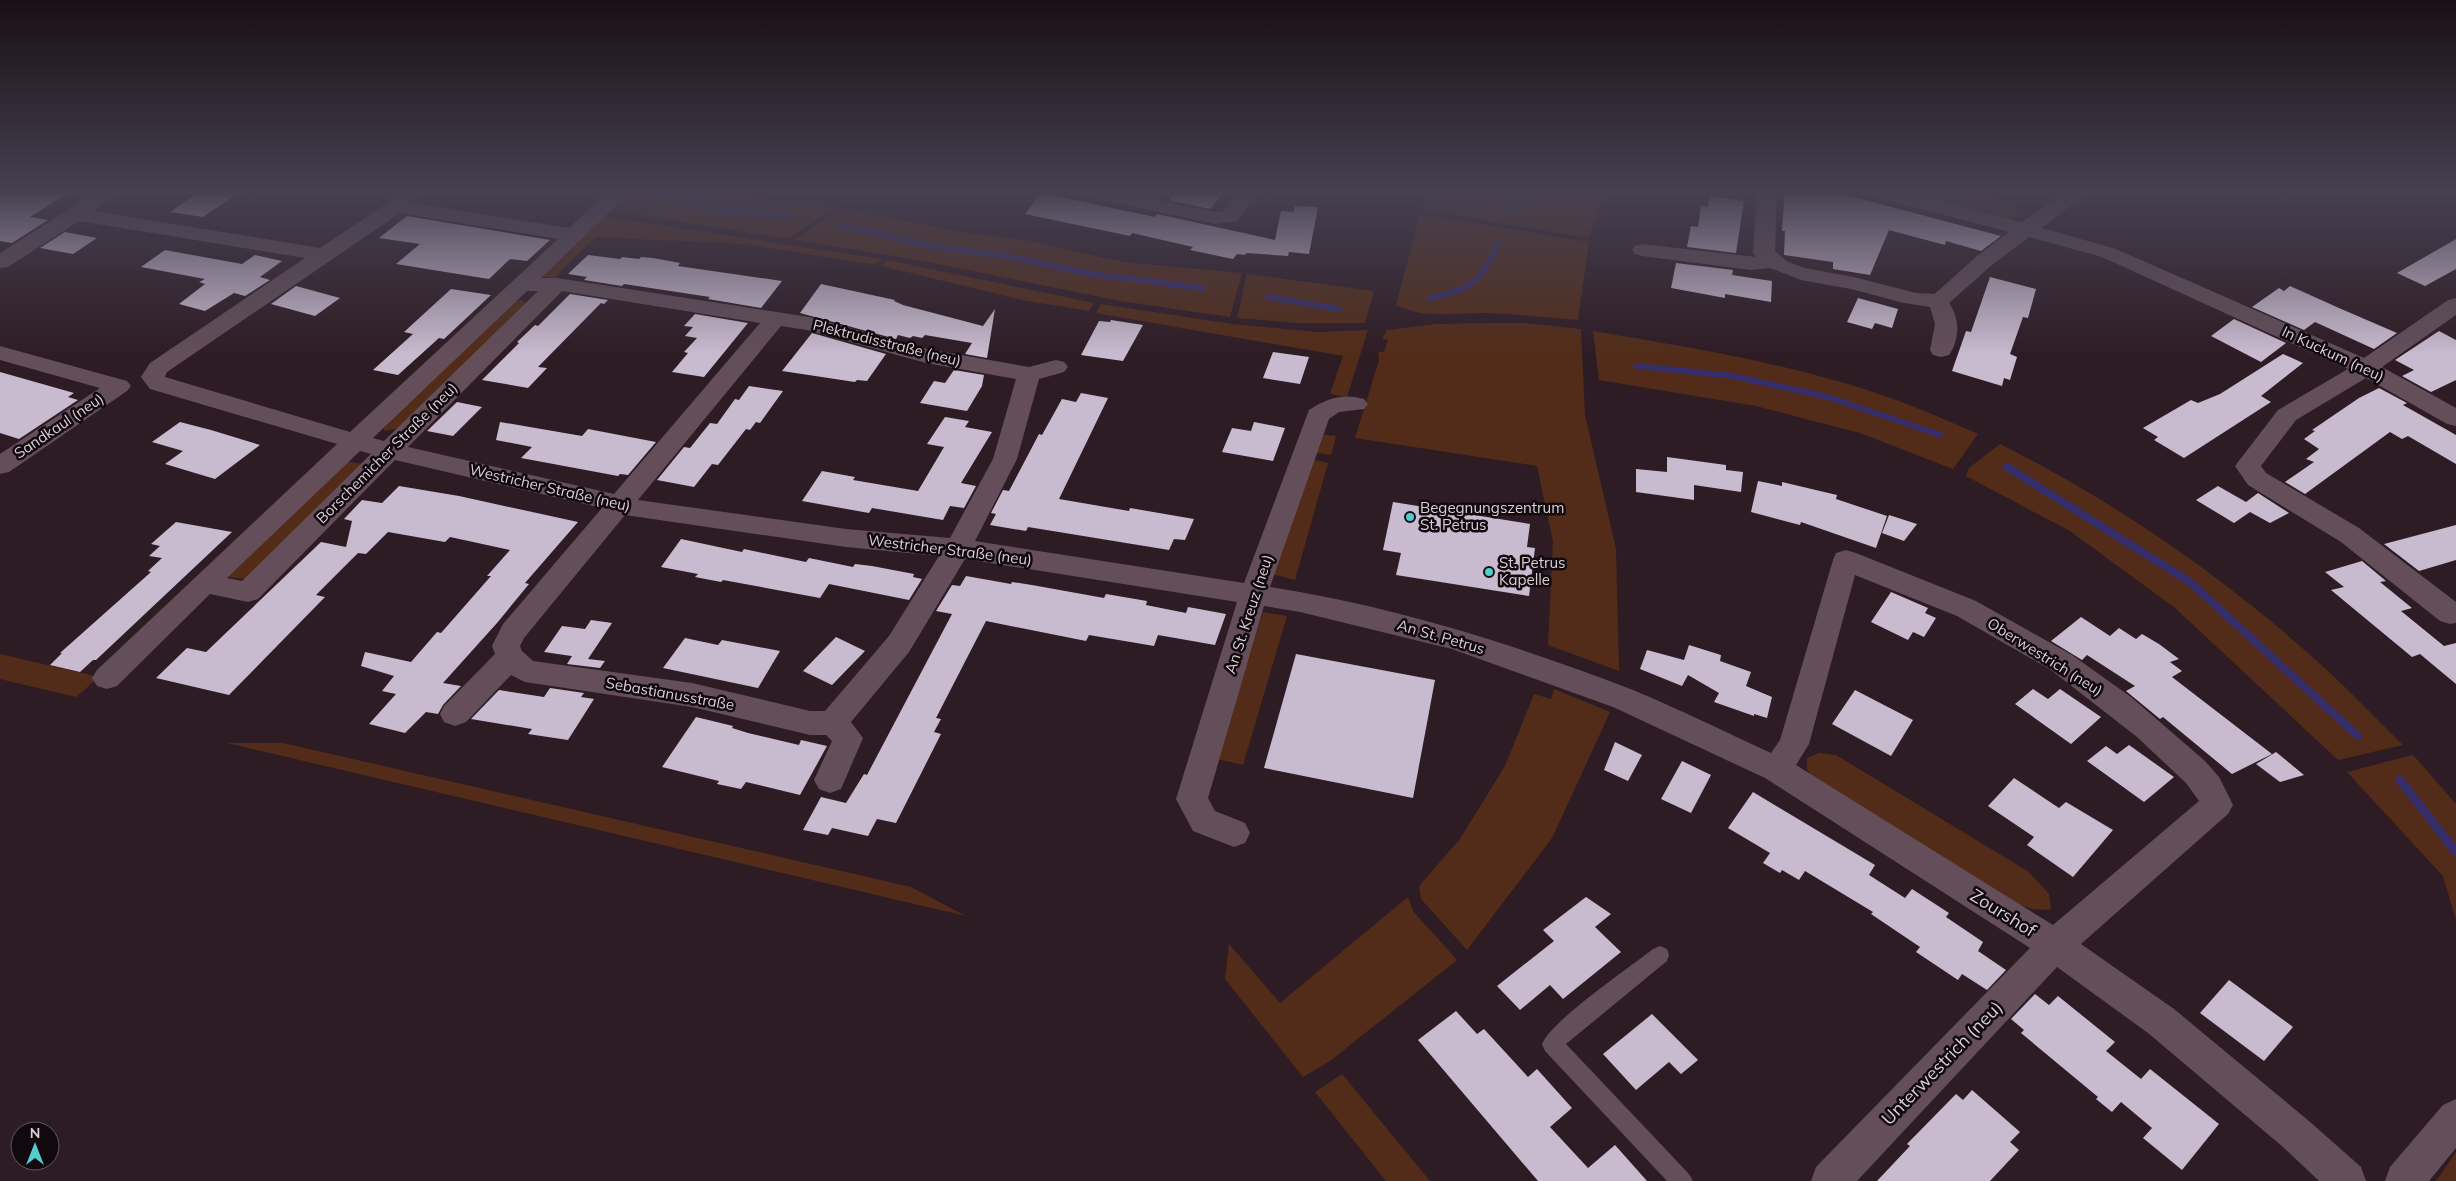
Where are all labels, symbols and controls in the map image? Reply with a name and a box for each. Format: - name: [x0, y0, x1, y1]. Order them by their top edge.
- street label: Plektrudisstraße (neu): [811, 315, 963, 370]
- street label: In Kuckum (neu): [2279, 322, 2387, 386]
- street label: Borschemicher Straße (neu): [312, 378, 461, 527]
- street label: Sandkaul (neu): [10, 389, 107, 463]
- street label: Westricher Straße (neu): [468, 460, 633, 515]
- place label: Begegnungszentrum St. Petrus: [1420, 498, 1564, 534]
- marker: Begegnungszentrum St. Petrus: [1404, 511, 1416, 523]
- street label: Westricher Straße (neu): [867, 530, 1033, 569]
- street label: An St. Kreuz (neu): [1220, 552, 1277, 676]
- place label: St. Petrus Kapelle: [1499, 553, 1565, 589]
- marker: St. Petrus Kapelle: [1483, 566, 1495, 578]
- street label: Oberwestrich (neu): [1984, 613, 2107, 700]
- street label: An St. Petrus: [1395, 615, 1487, 658]
- street label: Sebastianusstraße: [604, 673, 736, 714]
- street label: Zourshof: [1966, 883, 2041, 942]
- street label: Unterwestrich (neu): [1876, 996, 2007, 1130]
- north arrow: [10, 1121, 60, 1171]
- text: N: [30, 1124, 40, 1142]

